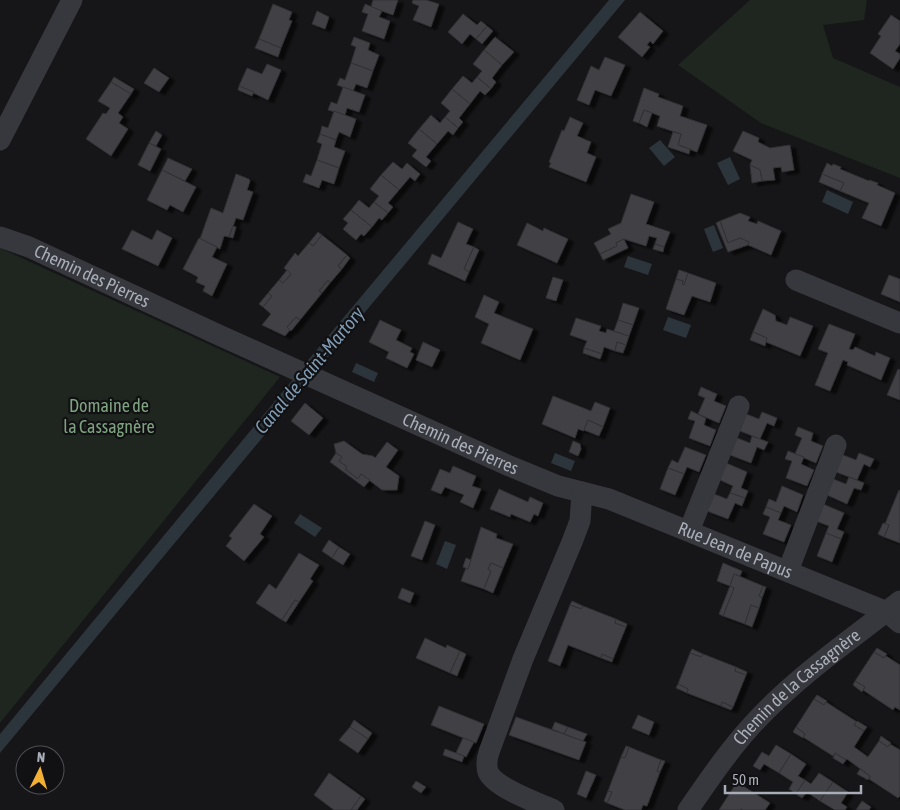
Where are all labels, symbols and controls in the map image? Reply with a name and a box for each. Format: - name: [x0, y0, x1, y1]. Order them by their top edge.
- street label: Chemin des Pierres: [31, 240, 153, 311]
- water label: Canal de Saint-Martory: [250, 302, 368, 438]
- park label: Domaine de la Cassagnère: [63, 395, 155, 437]
- street label: Chemin des Pierres: [399, 408, 522, 479]
- street label: Rue Jean de Papus: [675, 517, 796, 582]
- street label: Chemin de la Cassagnère: [728, 624, 864, 749]
- north arrow: [15, 745, 65, 795]
- text: N: [36, 749, 46, 765]
- scale bar: [725, 762, 861, 794]
- text: 50 m: [732, 771, 759, 788]

